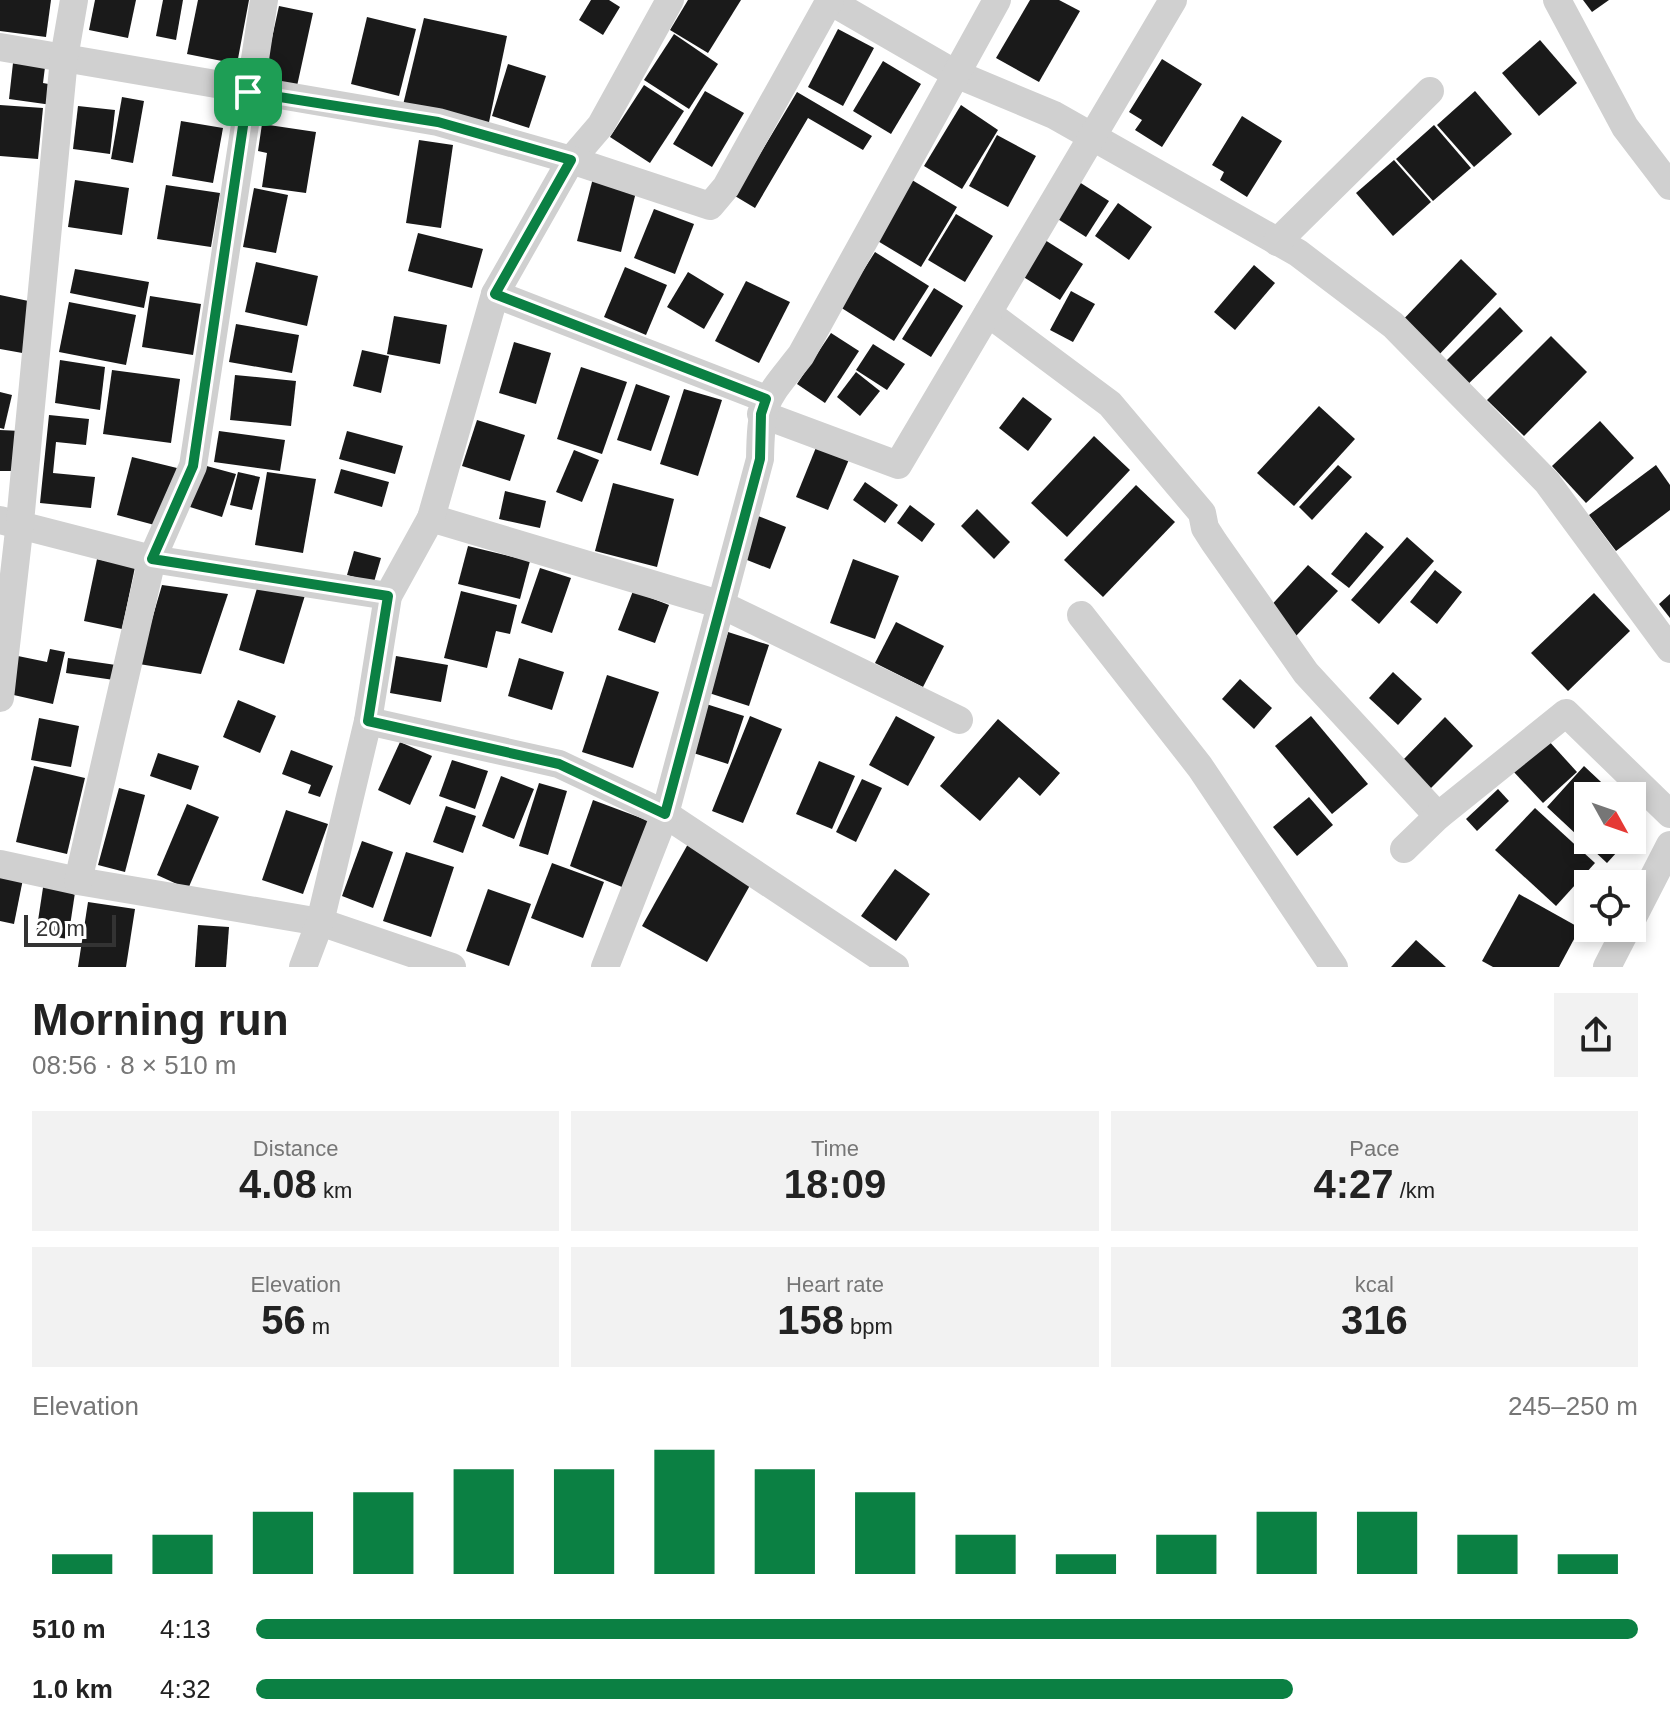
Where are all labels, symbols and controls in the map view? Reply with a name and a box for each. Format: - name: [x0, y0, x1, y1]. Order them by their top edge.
- pin: [214, 58, 282, 126]
- icon: arrive: [226, 70, 270, 114]
- north arrow: [1574, 782, 1646, 854]
- map controls: [1574, 782, 1646, 942]
- button: locate: [1574, 870, 1646, 942]
- scale bar: [24, 911, 116, 947]
- text: 20 m: [36, 916, 85, 941]
- button: share: [1554, 993, 1638, 1077]
- text: Morning run: [32, 995, 289, 1044]
- text: 08:56 · 8 × 510 m: [32, 1050, 237, 1080]
- text: Distance: [253, 1136, 338, 1161]
- text: Time: [811, 1136, 859, 1161]
- text: Pace: [1349, 1136, 1399, 1161]
- text: 4.08: [239, 1162, 317, 1206]
- text: 18:09: [784, 1162, 886, 1206]
- text: 4:27: [1314, 1162, 1394, 1206]
- text: km: [317, 1178, 352, 1203]
- text: /km: [1394, 1178, 1435, 1203]
- text: Elevation: [250, 1272, 341, 1297]
- text: Heart rate: [786, 1272, 884, 1297]
- text: kcal: [1355, 1272, 1394, 1297]
- text: 56: [261, 1298, 306, 1342]
- text: 158: [777, 1298, 844, 1342]
- text: 316: [1341, 1298, 1408, 1342]
- text: m: [306, 1314, 330, 1339]
- text: bpm: [844, 1314, 893, 1339]
- text: Elevation: [32, 1391, 139, 1421]
- text: 245–250 m: [1508, 1391, 1638, 1421]
- text: 510 m: [32, 1614, 106, 1644]
- text: 4:13: [160, 1614, 211, 1644]
- text: 1.0 km: [32, 1674, 113, 1704]
- text: 4:32: [160, 1674, 211, 1704]

